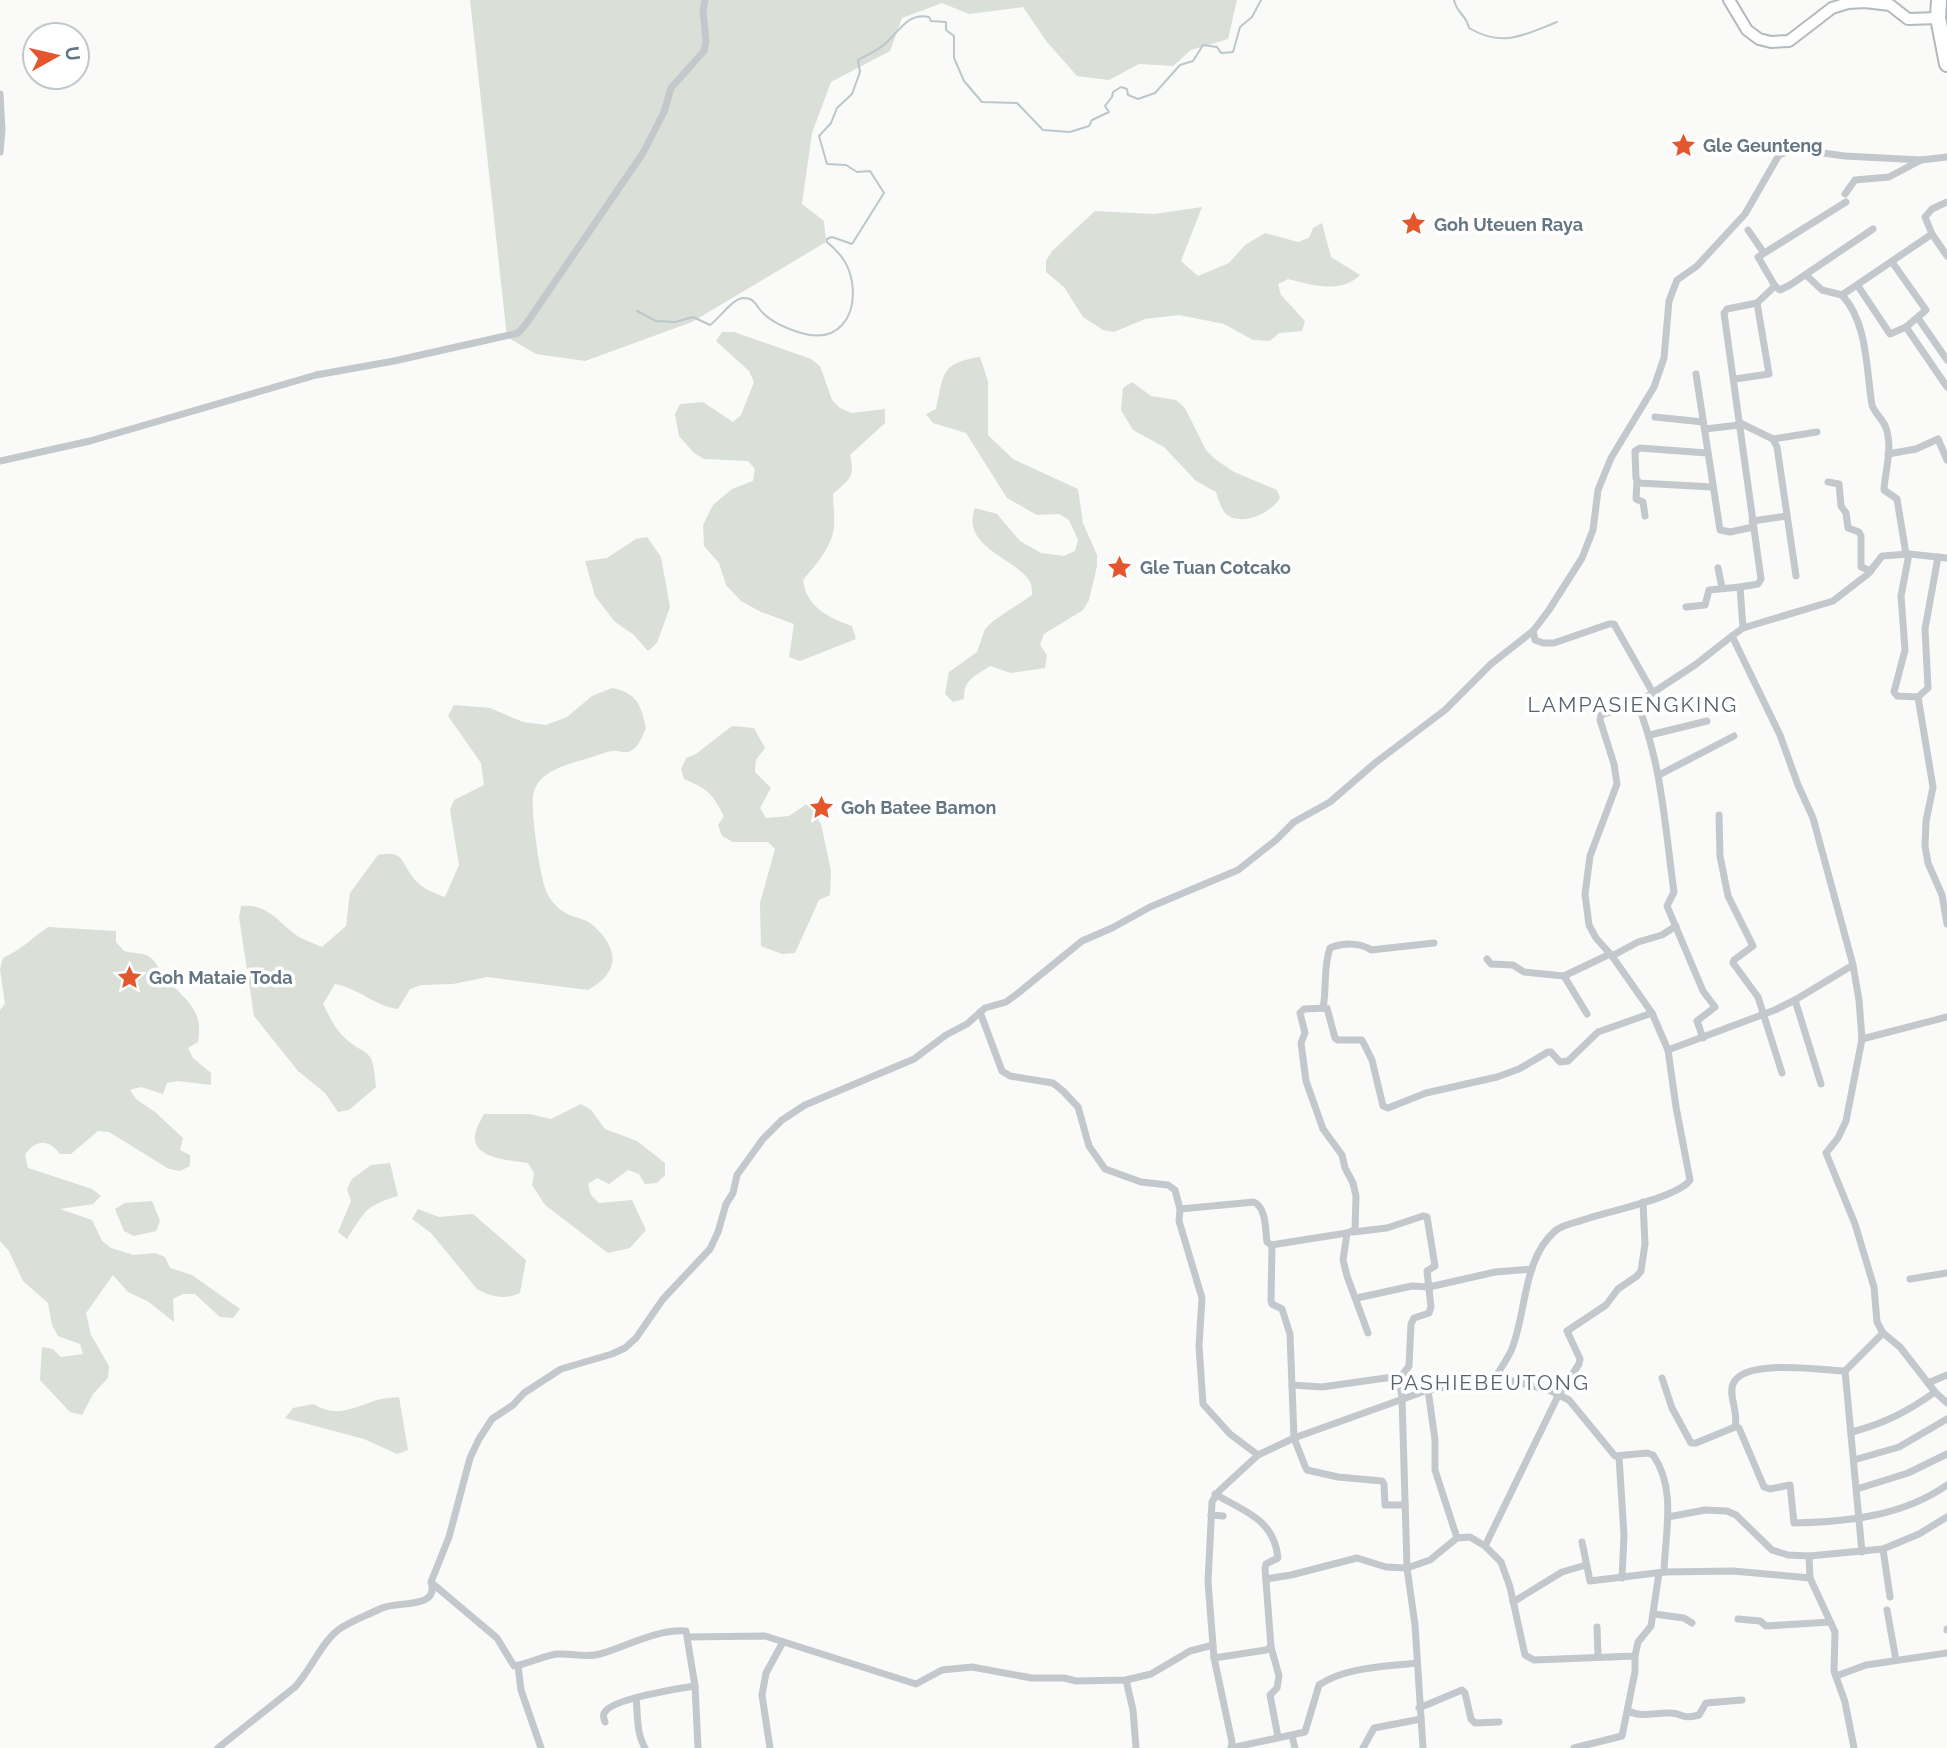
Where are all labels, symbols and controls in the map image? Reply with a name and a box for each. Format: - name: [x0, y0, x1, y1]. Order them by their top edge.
- north arrow: [21, 21, 91, 91]
- text: U: [61, 45, 85, 62]
- place icon: Gle Geunteng: [1669, 131, 1697, 159]
- place label: Gle Geunteng: [1703, 135, 1823, 156]
- place icon: Goh Uteuen Raya: [1400, 210, 1428, 238]
- place label: Goh Uteuen Raya: [1434, 214, 1583, 235]
- place icon: Gle Tuan Cotcako: [1106, 553, 1134, 581]
- place label: Gle Tuan Cotcako: [1140, 557, 1291, 578]
- district label: LAMPASIENGKING: [1528, 692, 1738, 717]
- place icon: Goh Batee Bamon: [807, 793, 835, 821]
- place label: Goh Batee Bamon: [841, 797, 996, 818]
- place icon: Goh Mataie Toda: [115, 963, 143, 991]
- place label: Goh Mataie Toda: [149, 967, 292, 988]
- district label: PASHIEBEUTONG: [1390, 1370, 1590, 1395]

